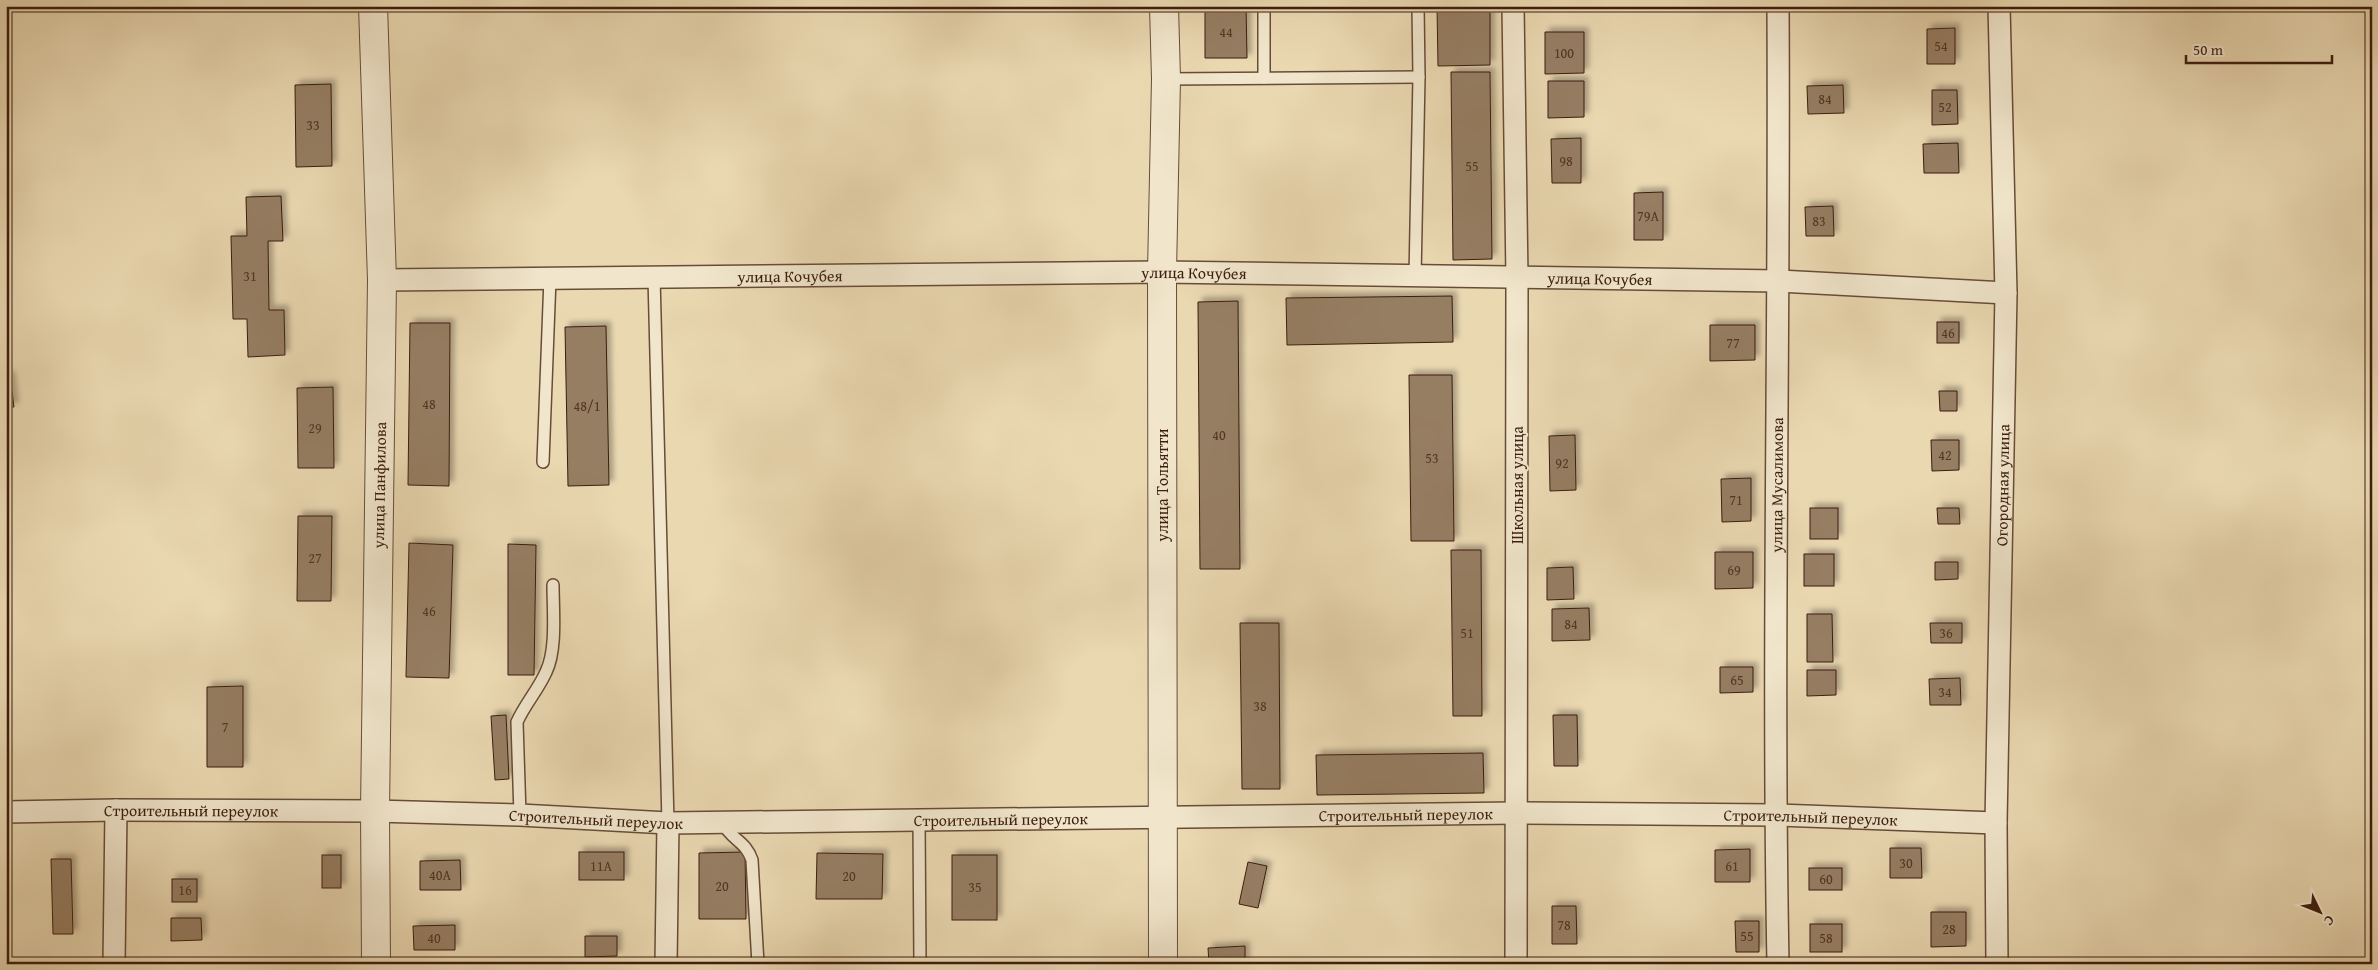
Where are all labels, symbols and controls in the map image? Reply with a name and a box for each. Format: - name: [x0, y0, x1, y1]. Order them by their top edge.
- house number: 44: [1219, 22, 1233, 42]
- scale bar: [2186, 32, 2332, 64]
- house number: 54: [1934, 36, 1948, 56]
- text: 50 m: [2193, 39, 2224, 60]
- house number: 100: [1554, 43, 1574, 63]
- house number: 84: [1818, 89, 1832, 109]
- house number: 52: [1938, 97, 1952, 117]
- house number: 33: [306, 115, 320, 135]
- house number: 98: [1559, 151, 1573, 171]
- house number: 55: [1465, 156, 1479, 176]
- house number: 79А: [1637, 206, 1659, 226]
- house number: 83: [1812, 211, 1826, 231]
- street label: улица Кочубея: [1140, 260, 1247, 285]
- street label: улица Кочубея: [736, 263, 843, 288]
- house number: 31: [243, 266, 257, 286]
- street label: улица Кочубея: [1546, 266, 1653, 291]
- house number: 46: [1941, 323, 1955, 343]
- house number: 77: [1726, 333, 1740, 353]
- house number: 48: [422, 394, 436, 414]
- house number: 48/1: [574, 396, 600, 416]
- street label: улица Мусалимова: [1764, 417, 1789, 554]
- house number: 29: [308, 418, 322, 438]
- street label: улица Панфилова: [366, 421, 392, 549]
- street label: Огородная улица: [1989, 424, 2016, 546]
- house number: 40: [1212, 425, 1226, 445]
- street label: Школьная улица: [1505, 426, 1529, 544]
- street label: улица Тольятти: [1150, 428, 1174, 543]
- house number: 42: [1938, 445, 1952, 465]
- house number: 53: [1425, 448, 1439, 468]
- house number: 92: [1555, 453, 1569, 473]
- house number: 71: [1729, 490, 1743, 510]
- house number: 27: [308, 548, 322, 568]
- house number: 69: [1727, 560, 1741, 580]
- house number: 46: [422, 601, 436, 621]
- house number: 84: [1564, 614, 1578, 634]
- house number: 51: [1460, 623, 1474, 643]
- house number: 36: [1939, 623, 1953, 643]
- house number: 65: [1730, 670, 1744, 690]
- house number: 34: [1938, 682, 1952, 702]
- house number: 38: [1253, 696, 1267, 716]
- house number: 7: [222, 717, 229, 737]
- street label: Строительный переулок: [104, 798, 279, 823]
- street label: Строительный переулок: [1318, 801, 1493, 827]
- street label: Строительный переулок: [509, 803, 684, 835]
- street label: Строительный переулок: [1723, 803, 1899, 831]
- street label: Строительный переулок: [913, 806, 1089, 832]
- house number: 30: [1899, 853, 1913, 873]
- house number: 11А: [590, 856, 612, 876]
- house number: 61: [1725, 856, 1739, 876]
- house number: 40А: [429, 865, 451, 885]
- house number: 20: [842, 866, 856, 886]
- house number: 60: [1819, 869, 1833, 889]
- house number: 20: [715, 876, 729, 896]
- house number: 35: [968, 877, 982, 897]
- house number: 16: [178, 880, 192, 900]
- north arrow: [2296, 888, 2346, 938]
- text: С: [2319, 911, 2340, 931]
- house number: 78: [1557, 915, 1571, 935]
- house number: 28: [1942, 919, 1956, 939]
- house number: 55: [1740, 926, 1754, 946]
- house number: 40: [427, 928, 441, 948]
- house number: 58: [1819, 928, 1833, 948]

